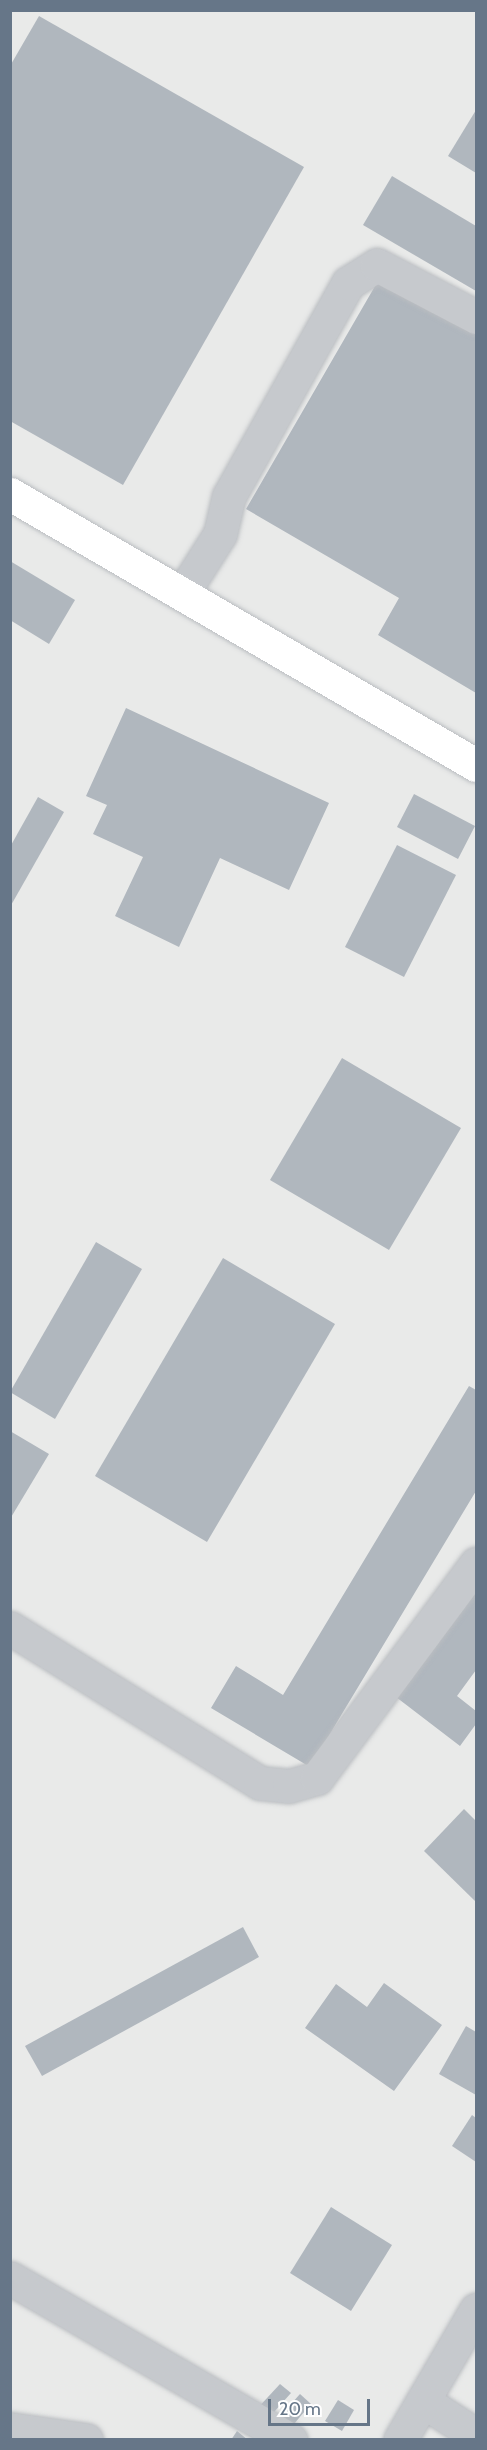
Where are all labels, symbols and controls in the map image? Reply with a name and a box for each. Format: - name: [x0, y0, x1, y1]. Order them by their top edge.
- scale bar: [271, 2387, 373, 2425]
- text: 20 m: [279, 2398, 321, 2420]

